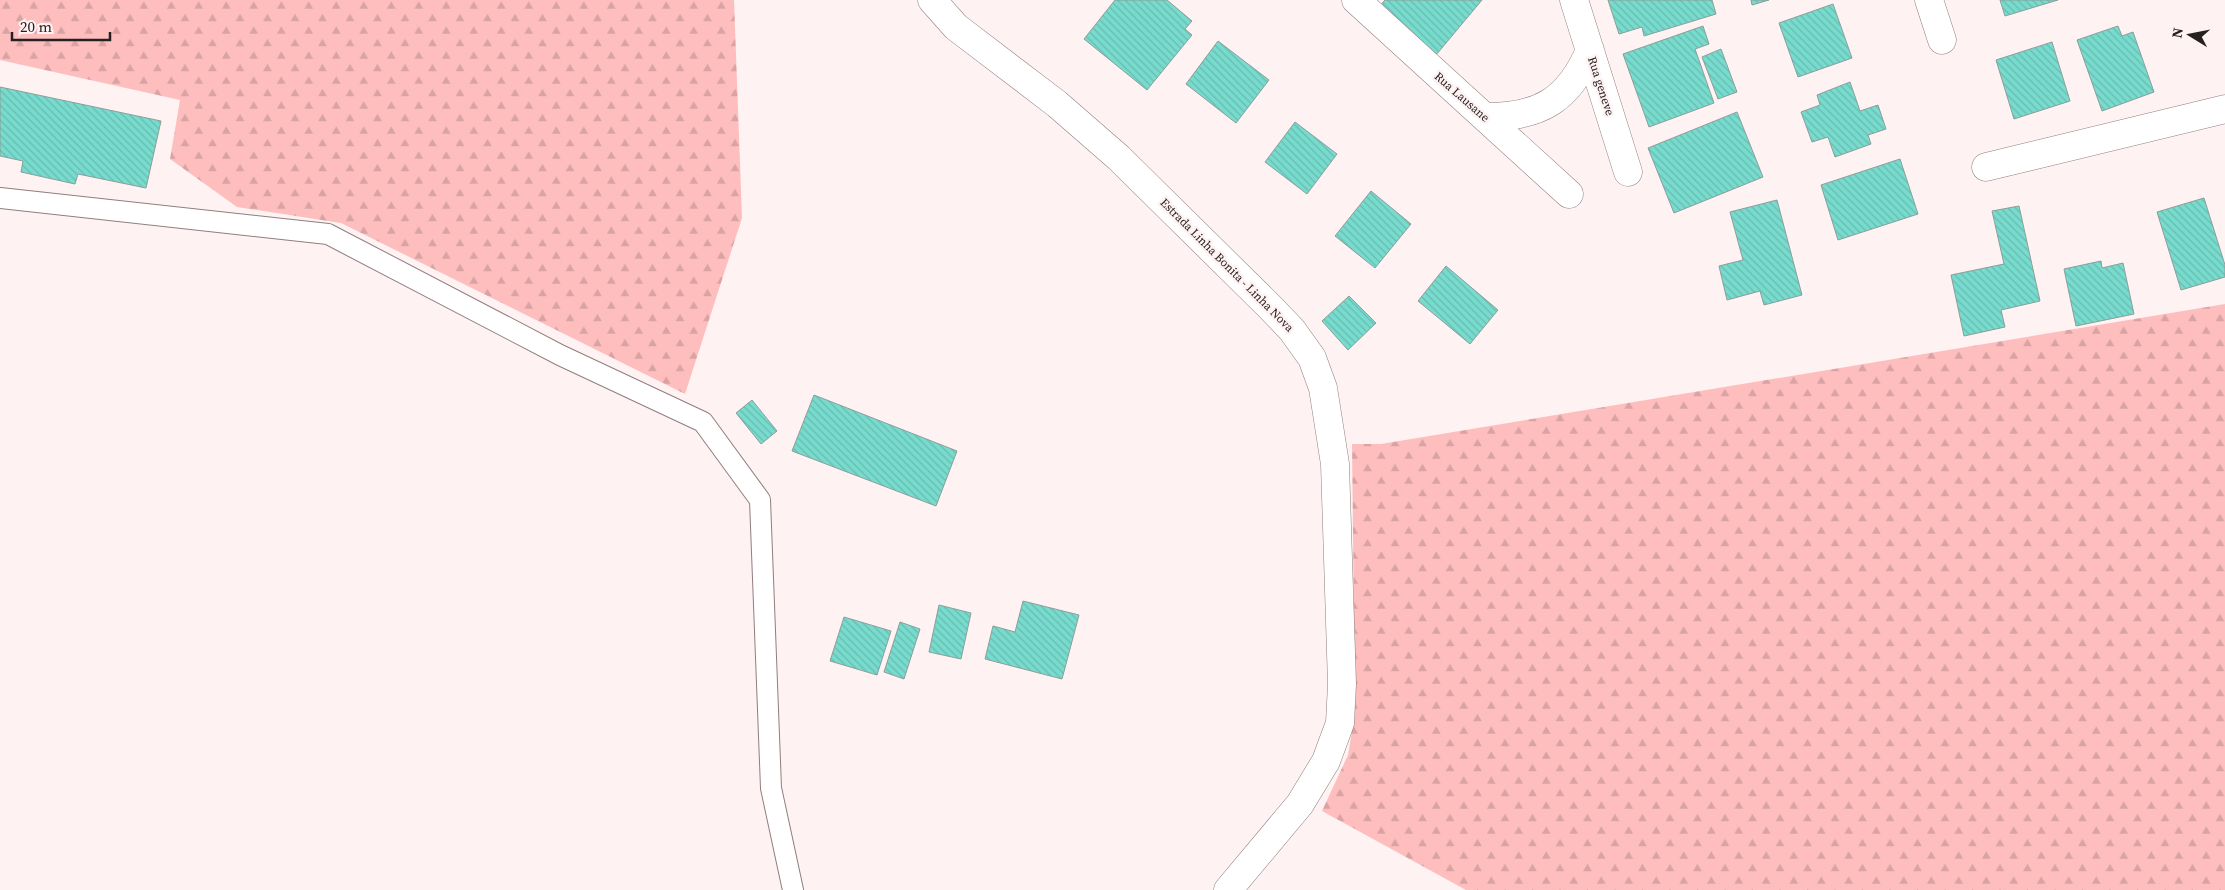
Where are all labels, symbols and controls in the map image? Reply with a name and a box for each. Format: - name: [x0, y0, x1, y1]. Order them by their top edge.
- scale bar: [12, 10, 110, 42]
- north arrow: [2165, 10, 2215, 60]
- text: 20 m: [20, 16, 52, 37]
- text: N: [2166, 26, 2188, 40]
- street label: Rua geneve: [1584, 55, 1618, 117]
- street label: Rua Lausane: [1431, 68, 1493, 126]
- street label: Estrada Linha Bonita - Linha Nova: [1157, 195, 1298, 336]

